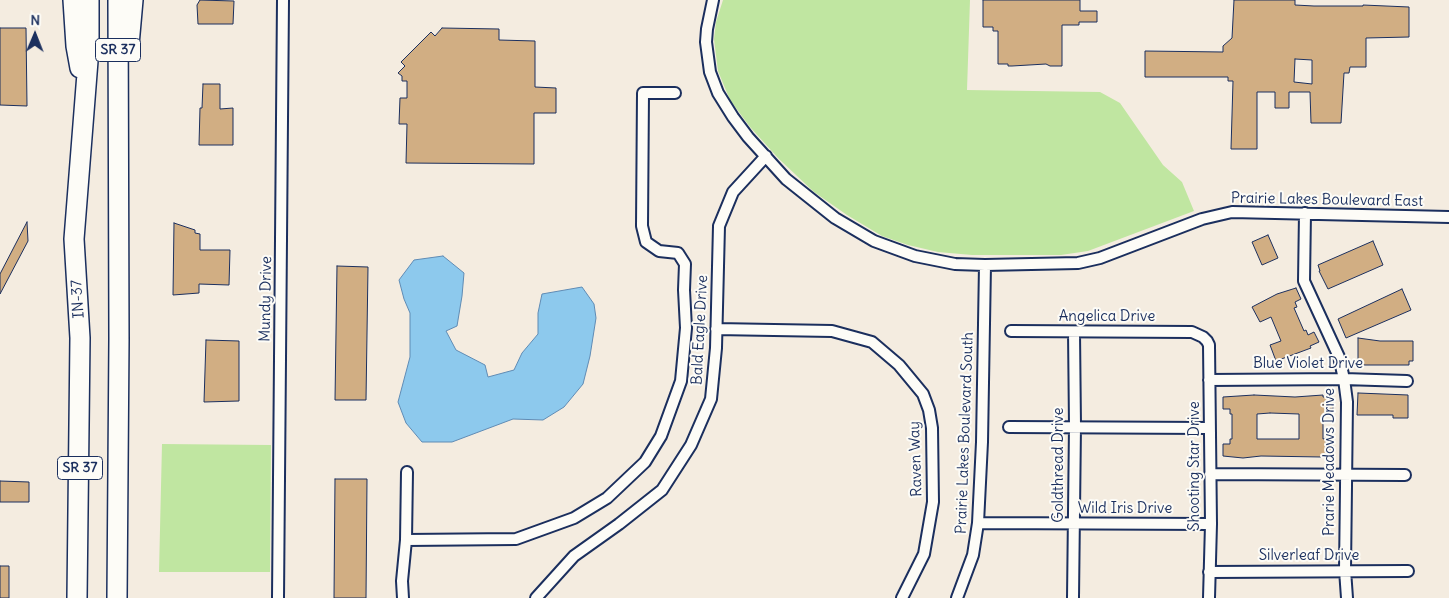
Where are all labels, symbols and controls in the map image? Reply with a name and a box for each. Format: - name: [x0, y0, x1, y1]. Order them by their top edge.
- north arrow: [10, 10, 60, 60]
- text: N: [30, 11, 40, 29]
- road number: SR 37: [96, 38, 140, 62]
- street label: Prairie Lakes Boulevard East: [1231, 189, 1423, 211]
- street label: Mundy Drive: [256, 256, 276, 342]
- street label: Bald Eagle Drive: [688, 275, 712, 385]
- street label: IN-37: [68, 279, 88, 319]
- street label: Angelica Drive: [1059, 308, 1155, 326]
- street label: Prairie Lakes Boulevard South: [952, 332, 978, 534]
- street label: Blue Violet Drive: [1253, 355, 1363, 373]
- street label: Prarie Meadows Drive: [1321, 388, 1339, 536]
- street label: Shooting Star Drive: [1186, 401, 1204, 531]
- street label: Goldthread Drive: [1050, 407, 1068, 523]
- street label: Raven Way: [906, 421, 926, 497]
- road number: SR 37: [58, 456, 102, 479]
- street label: Wild Iris Drive: [1078, 500, 1172, 518]
- street label: Silverleaf Drive: [1259, 547, 1359, 565]

